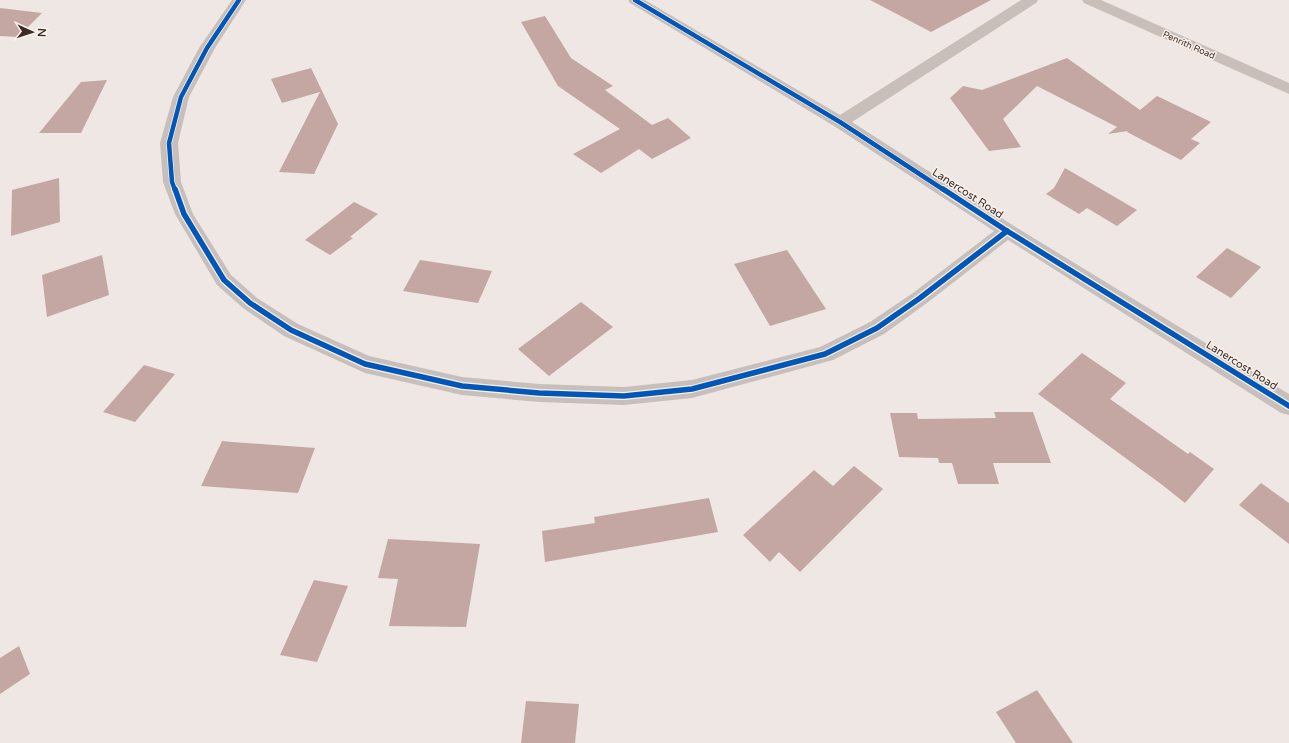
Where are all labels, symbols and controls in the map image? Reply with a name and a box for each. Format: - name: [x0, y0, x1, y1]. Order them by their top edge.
- north arrow: [12, 12, 52, 52]
- text: N: [35, 28, 48, 37]
- street label: Penrith Road: [1161, 29, 1217, 62]
- street label: Lanercost Road: [930, 166, 1006, 221]
- street label: Lanercost Road: [1204, 338, 1280, 393]

